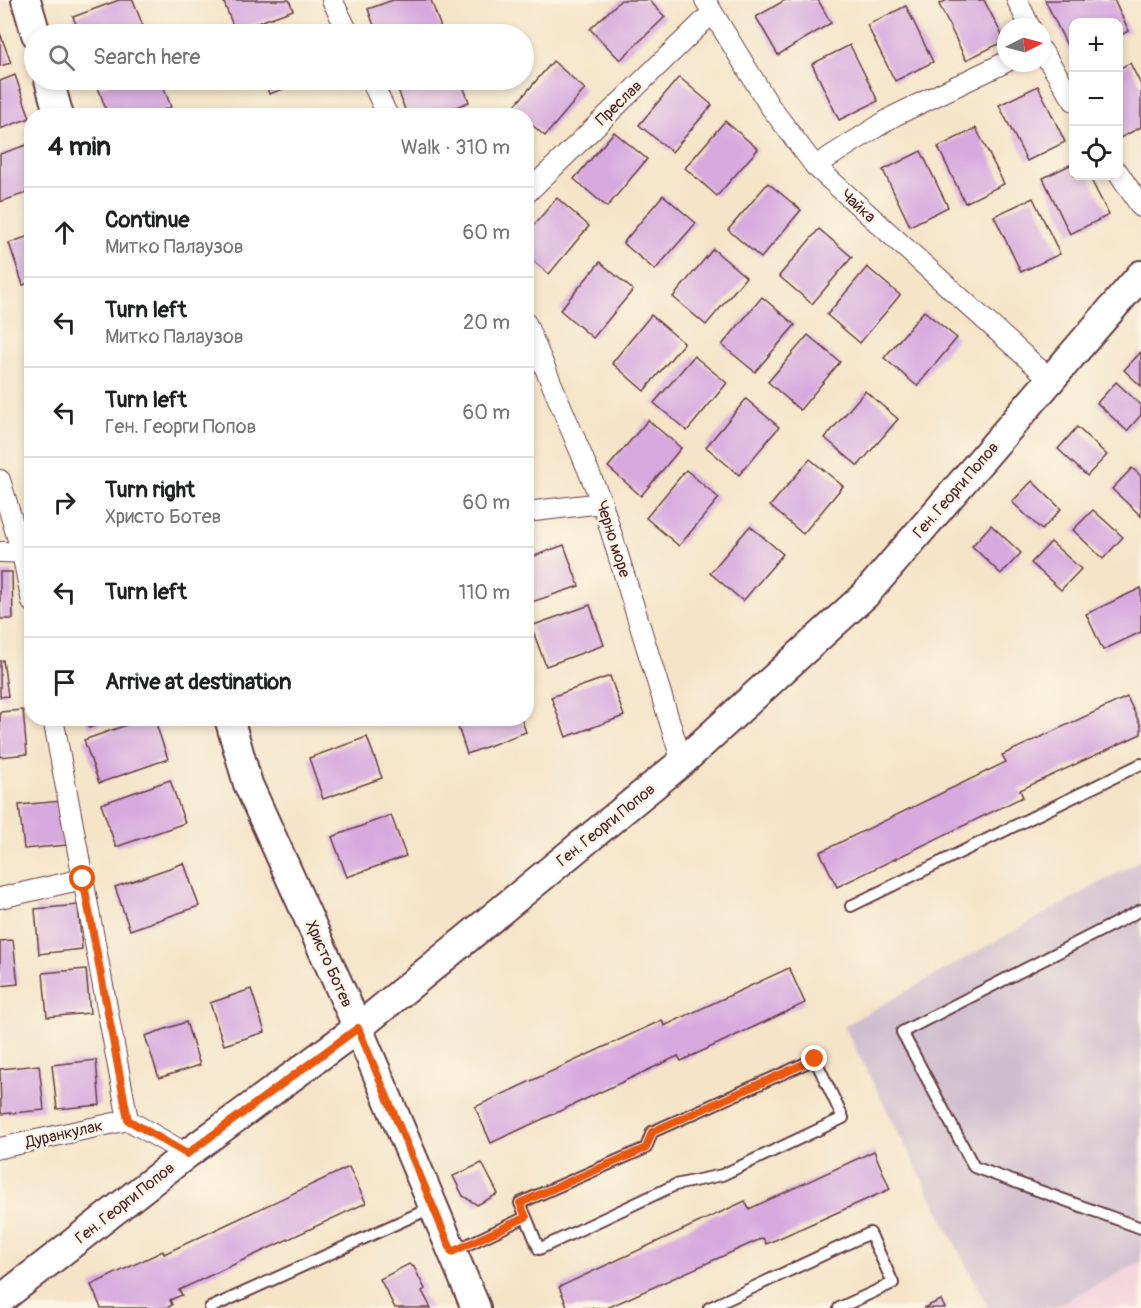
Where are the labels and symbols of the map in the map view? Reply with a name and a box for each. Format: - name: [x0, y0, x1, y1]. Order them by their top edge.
- north arrow: [997, 18, 1051, 72]
- street label: Преслав: [592, 76, 646, 130]
- street label: Чайка: [836, 185, 880, 227]
- street label: Ген. Георги Попов: [909, 438, 1003, 542]
- street label: Черно море: [591, 498, 635, 580]
- street label: Ген. Георги Попов: [553, 779, 659, 871]
- route start: [69, 865, 95, 891]
- street label: Христо Ботев: [301, 917, 357, 1011]
- route end: [801, 1045, 827, 1071]
- street label: Дуранкулак: [22, 1115, 105, 1153]
- street label: Ген. Георги Попов: [71, 1158, 179, 1248]

